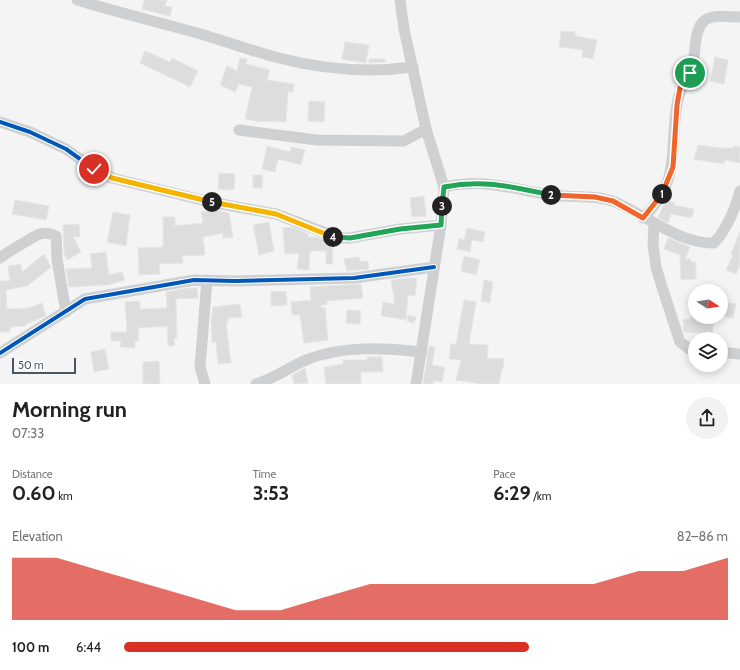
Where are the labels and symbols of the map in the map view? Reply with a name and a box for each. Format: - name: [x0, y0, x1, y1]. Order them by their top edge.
- pin: [673, 56, 707, 90]
- pin: [77, 152, 111, 186]
- pin: 1: [652, 184, 672, 204]
- pin: 2: [541, 185, 561, 205]
- pin: 5: [202, 192, 222, 212]
- pin: 3: [432, 196, 452, 216]
- pin: 4: [323, 227, 343, 247]
- north arrow: [688, 284, 728, 324]
- scale bar: [12, 356, 76, 375]

